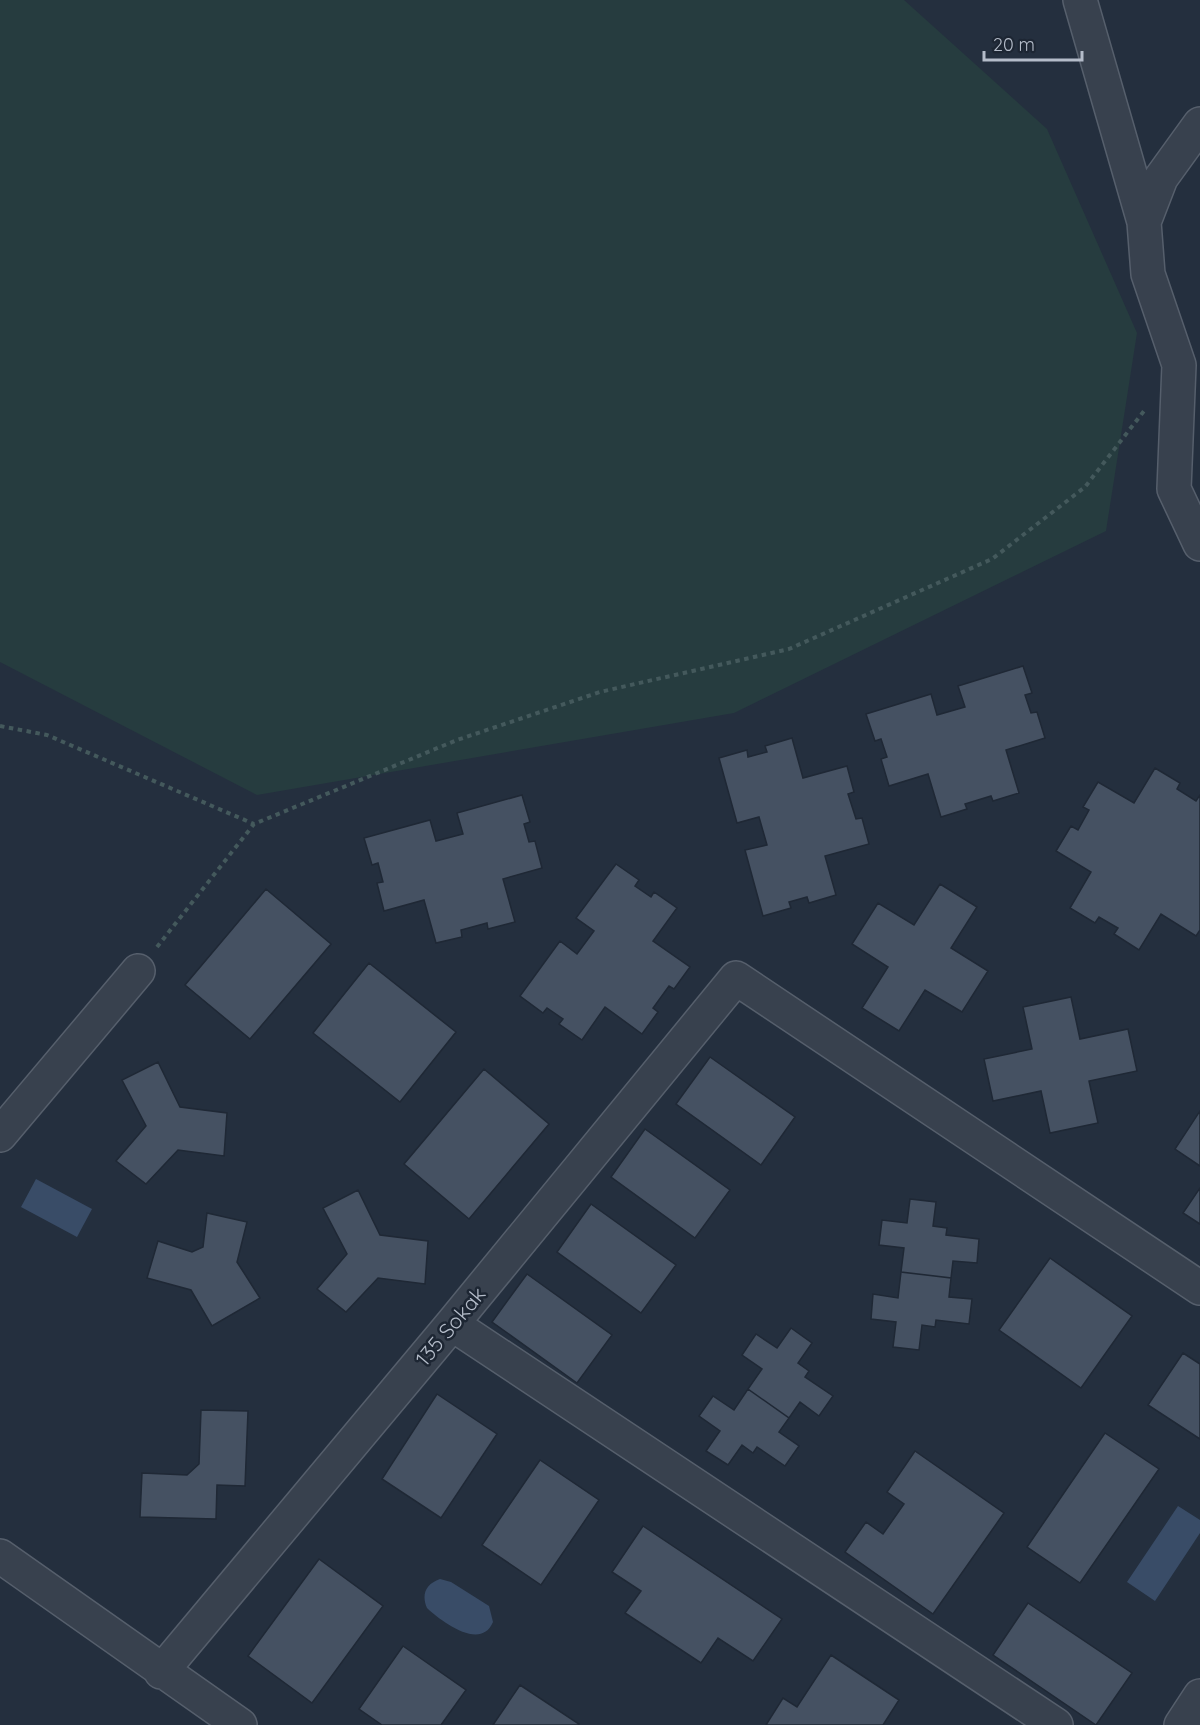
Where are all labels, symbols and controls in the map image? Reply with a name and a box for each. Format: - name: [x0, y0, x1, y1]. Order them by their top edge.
- scale bar: [984, 24, 1082, 62]
- text: 20 m: [993, 33, 1035, 56]
- street label: 135 Sokak: [409, 1281, 491, 1371]

